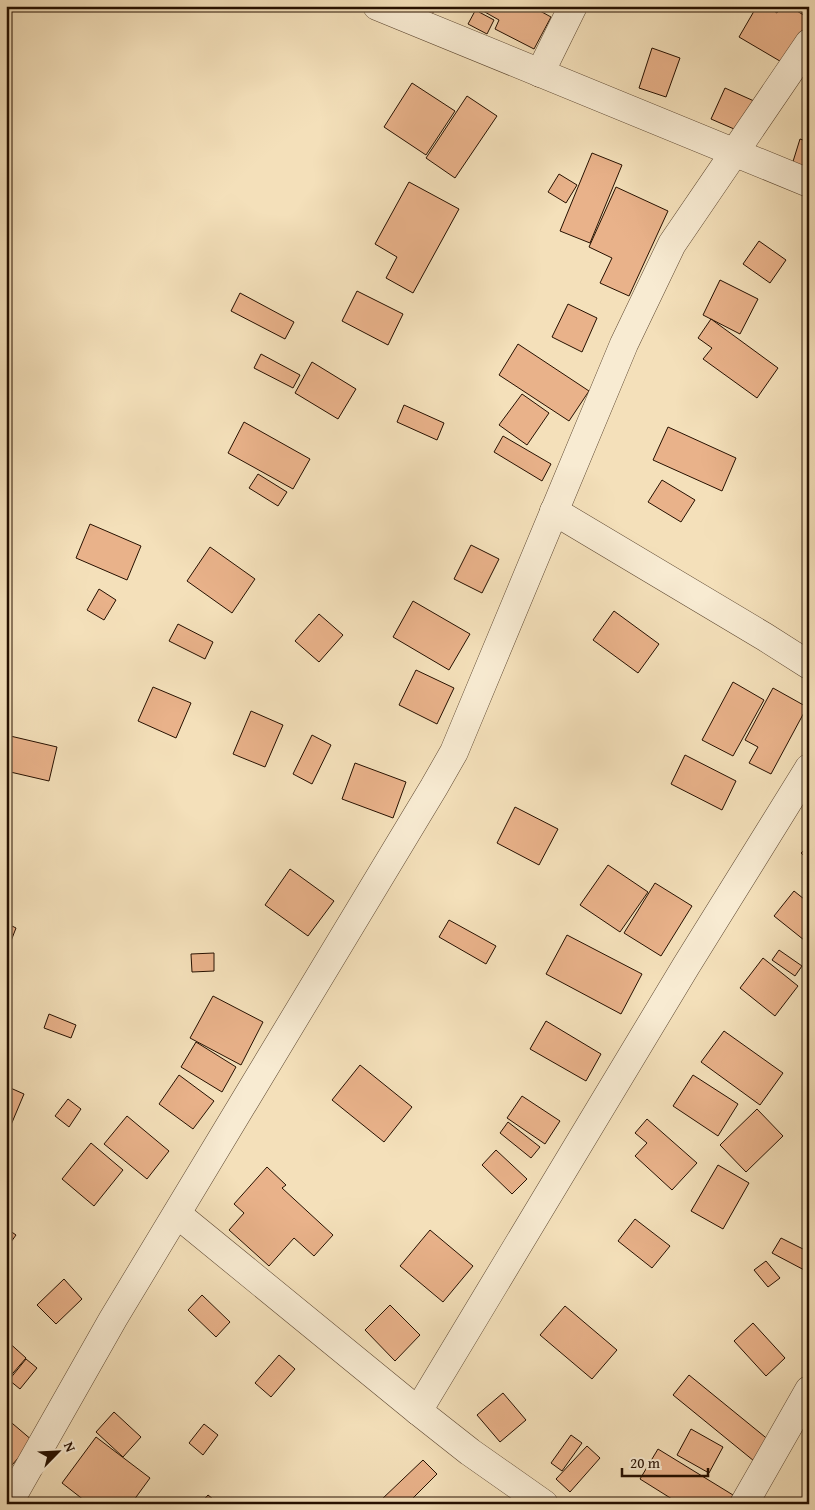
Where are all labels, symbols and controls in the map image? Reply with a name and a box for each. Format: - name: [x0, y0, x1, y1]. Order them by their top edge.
- north arrow: [32, 1428, 82, 1478]
- text: N: [59, 1438, 81, 1456]
- scale bar: [622, 1445, 709, 1477]
- text: 20 m: [630, 1452, 661, 1473]

